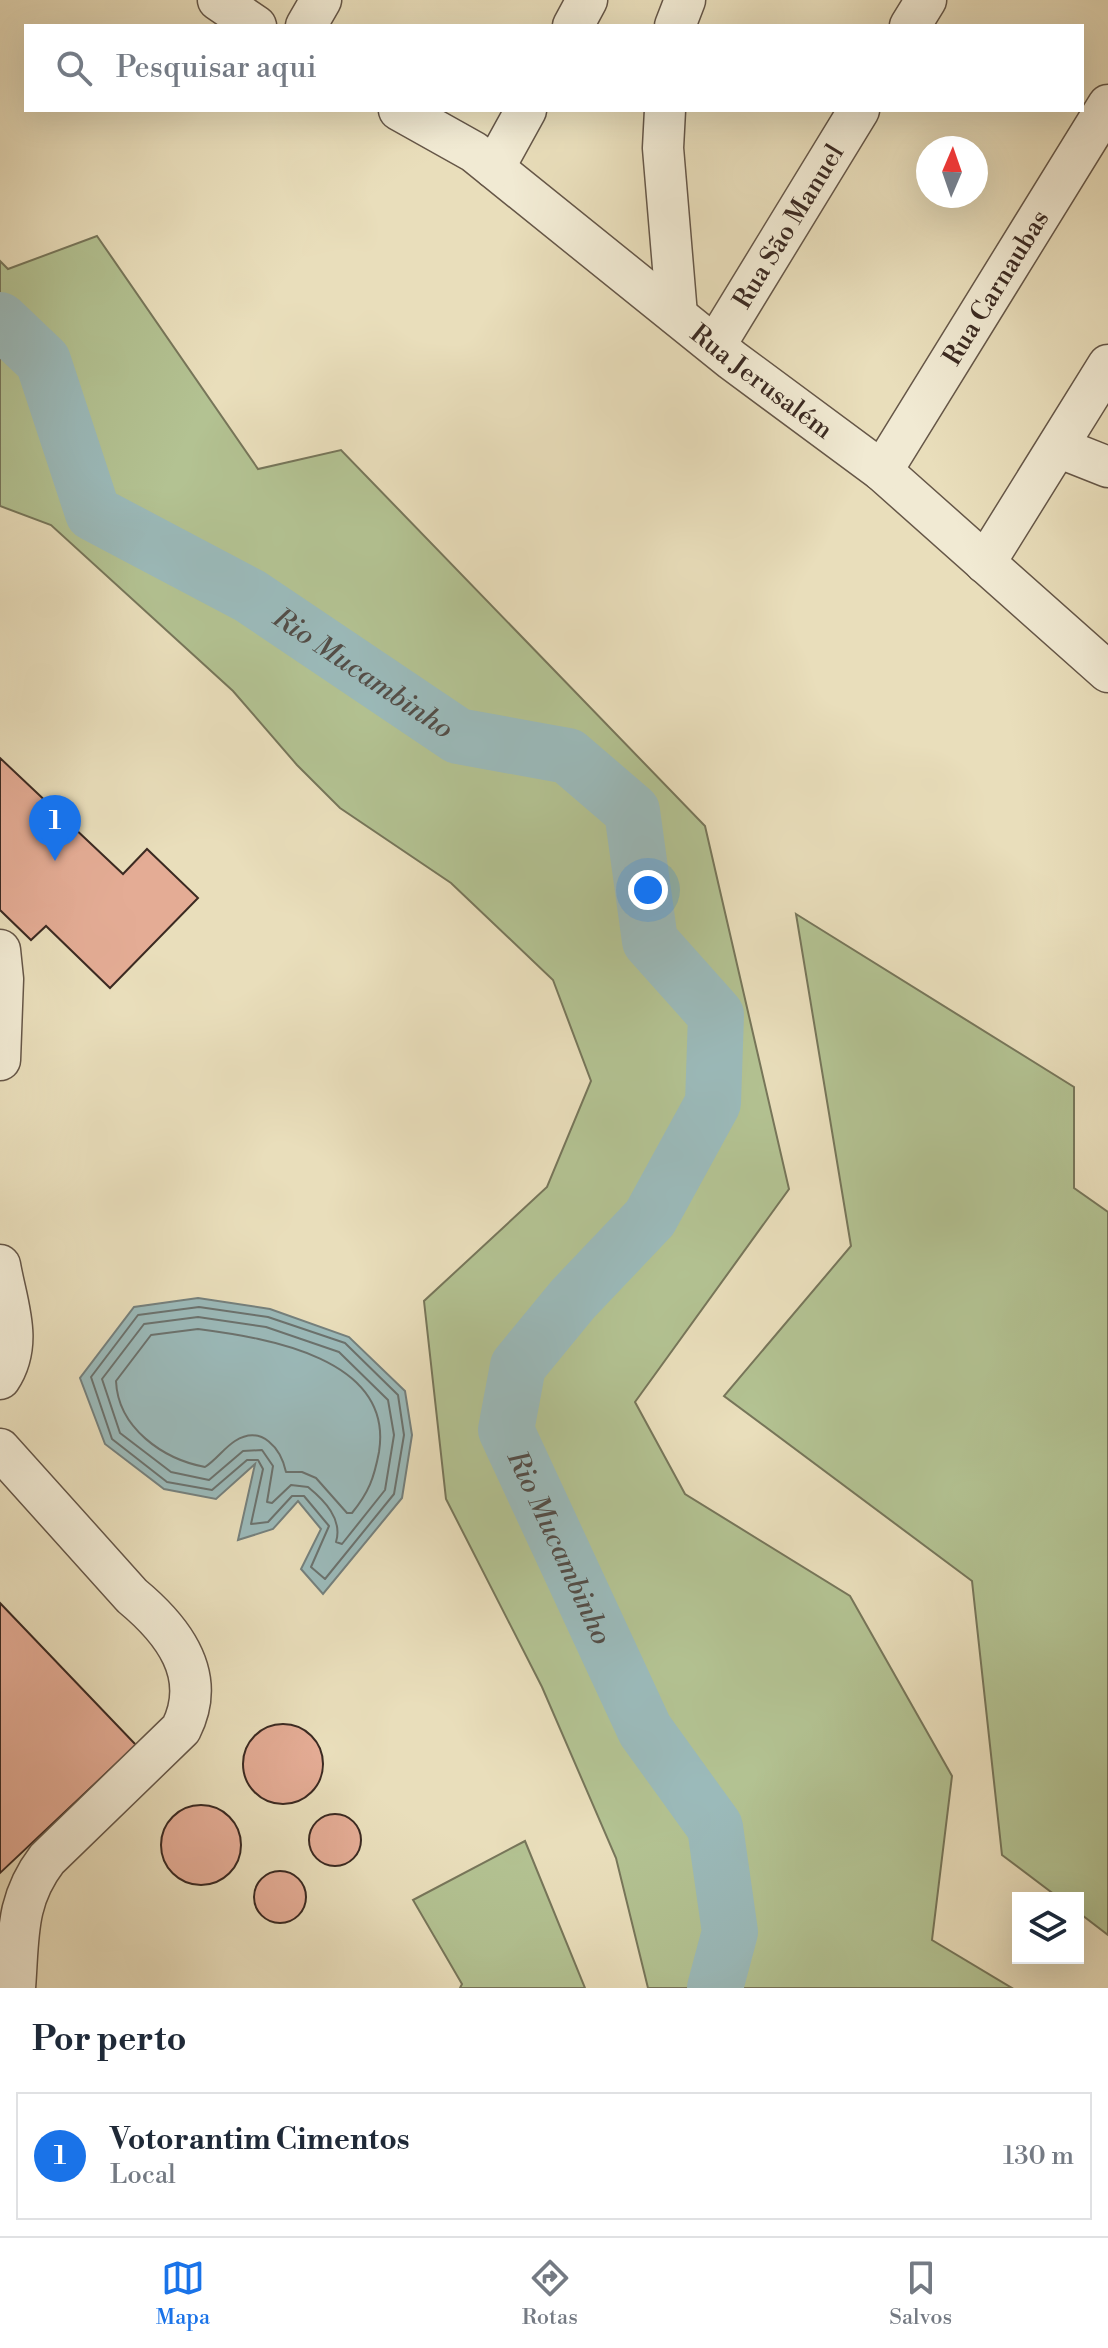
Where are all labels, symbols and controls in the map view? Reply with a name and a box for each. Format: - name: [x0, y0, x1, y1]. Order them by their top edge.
- search box: [24, 24, 1084, 112]
- icon: search: [52, 46, 96, 90]
- text: Pesquisar aqui: [116, 49, 317, 87]
- north arrow: [916, 136, 988, 208]
- street label: Rua São Manuel: [726, 139, 851, 315]
- street label: Rua Carnaubas: [936, 204, 1056, 371]
- street label: Rua Jerusalém: [683, 318, 839, 446]
- water label: Rio Mucambinho: [265, 600, 460, 747]
- pin: 1: [29, 795, 81, 861]
- your location: [628, 870, 668, 910]
- water label: Rio Mucambinho: [498, 1444, 619, 1650]
- map controls: [1012, 1892, 1084, 1964]
- button: layers: [1012, 1892, 1084, 1964]
- text: Por perto: [32, 2019, 187, 2061]
- text: Votorantim Cimentos: [110, 2121, 410, 2159]
- text: 1: [54, 2140, 66, 2172]
- text: 130 m: [1003, 2140, 1074, 2172]
- text: Local: [110, 2159, 176, 2191]
- tab: Mapa: [156, 2256, 210, 2331]
- tab: Rotas: [522, 2256, 578, 2331]
- tab: Salvos: [889, 2256, 952, 2331]

